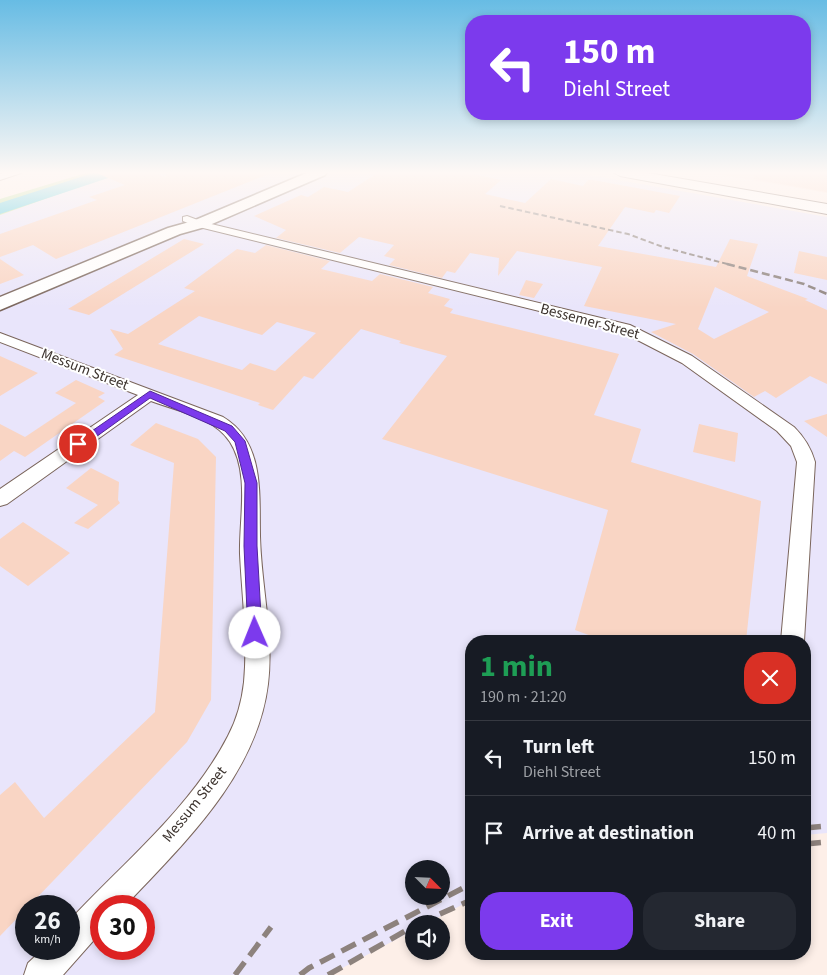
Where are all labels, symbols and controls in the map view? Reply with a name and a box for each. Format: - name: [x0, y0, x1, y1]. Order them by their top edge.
- text: 150 m: [563, 27, 655, 77]
- icon: left: [480, 35, 545, 100]
- text: Diehl Street: [563, 73, 670, 105]
- street label: Bessemer Street: [538, 298, 642, 345]
- street label: Messum Street: [38, 343, 132, 396]
- pin: [57, 423, 99, 465]
- icon: arrive: [64, 430, 92, 458]
- position arrow: [228, 606, 280, 658]
- text: 1 min: [480, 645, 553, 688]
- button: close: [744, 652, 796, 704]
- text: 190 m · 21:20: [480, 686, 567, 708]
- text: Turn left: [523, 734, 594, 761]
- icon: left: [480, 744, 508, 772]
- text: 150 m: [748, 745, 796, 772]
- text: Diehl Street: [523, 761, 601, 783]
- street label: Messum Street: [157, 762, 232, 847]
- icon: arrive: [480, 819, 508, 847]
- text: Arrive at destination: [523, 820, 694, 847]
- text: 40 m: [758, 820, 796, 847]
- north arrow: [405, 860, 450, 905]
- map controls: [405, 860, 450, 960]
- button: Exit: [480, 892, 633, 950]
- button: Share: [643, 892, 796, 950]
- speed limit sign: 30: [90, 895, 155, 960]
- text: 26: [34, 903, 61, 939]
- button: sound: [405, 915, 450, 960]
- text: km/h: [34, 931, 61, 948]

